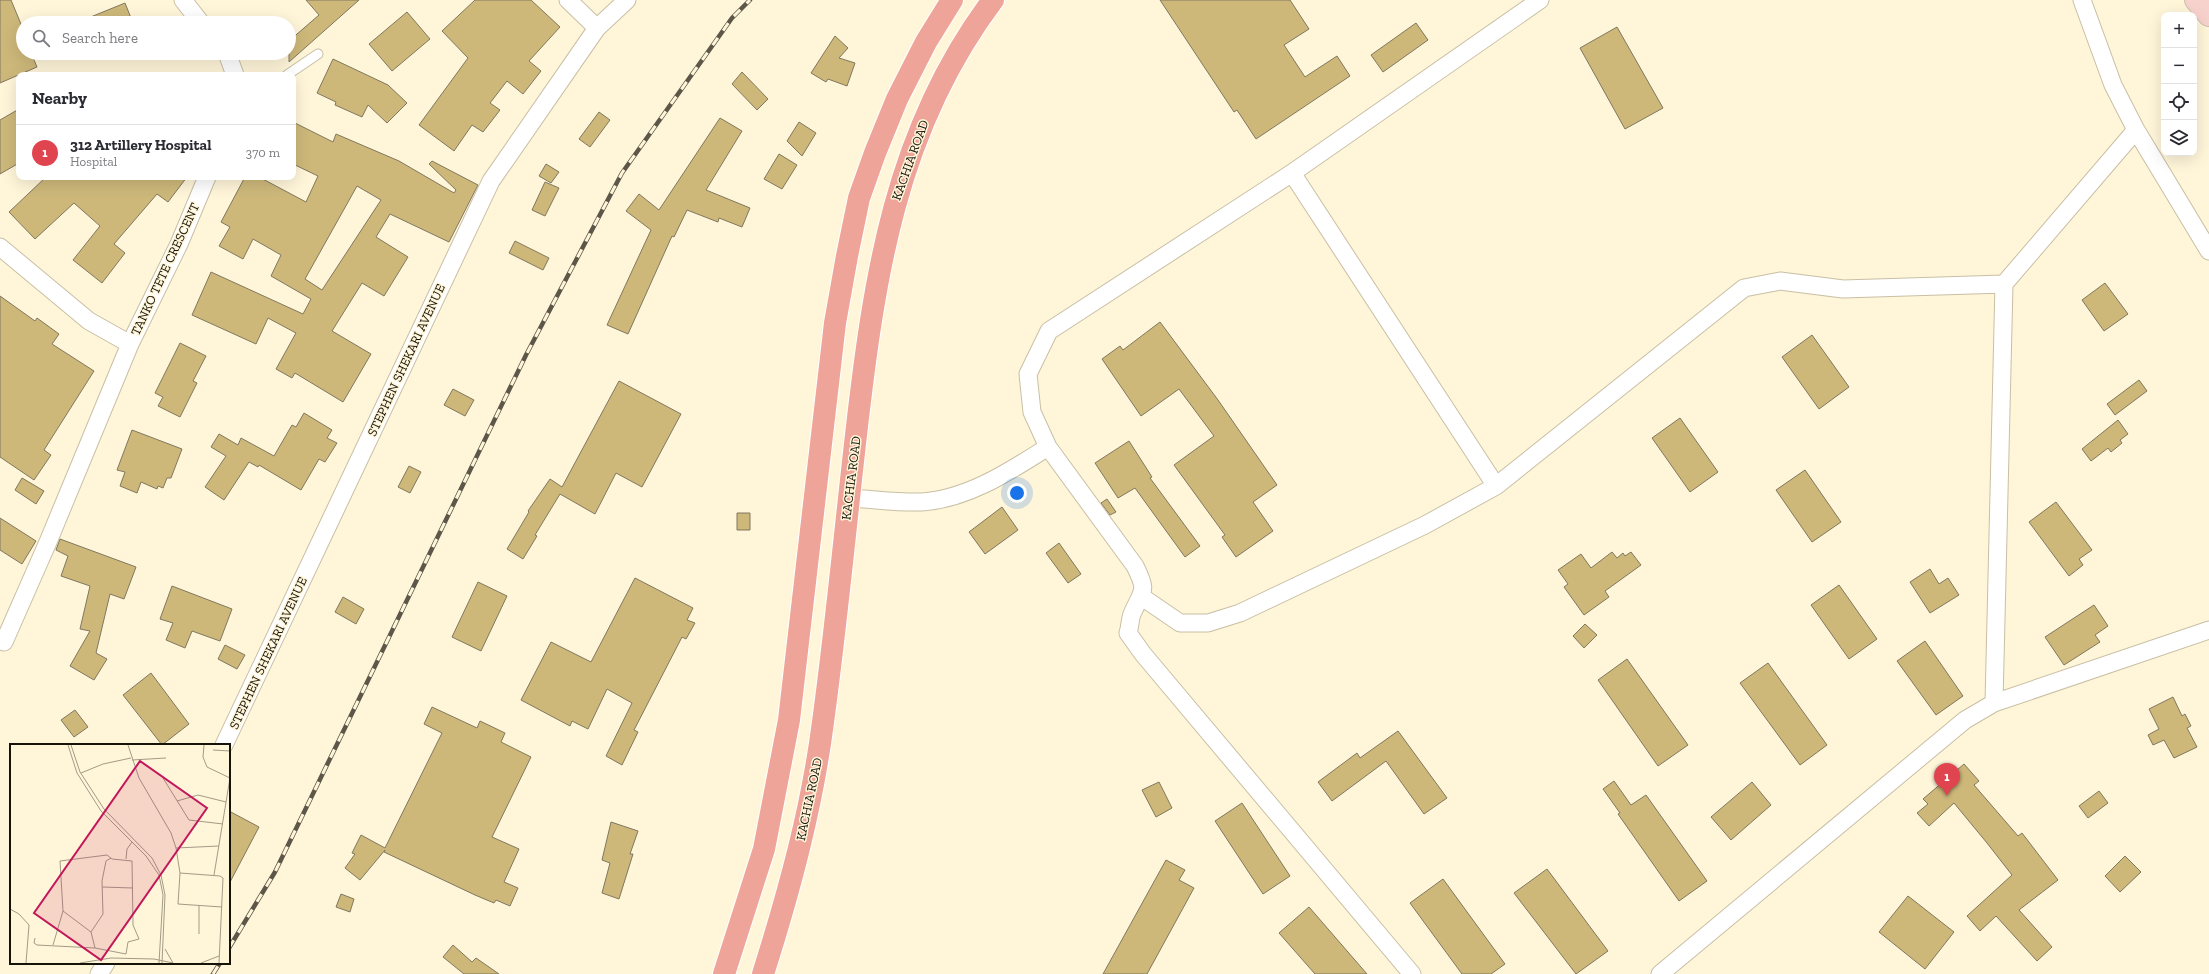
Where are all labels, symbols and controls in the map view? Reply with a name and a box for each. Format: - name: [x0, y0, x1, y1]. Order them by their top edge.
- map controls: [2161, 12, 2197, 156]
- button: +: [2161, 12, 2197, 48]
- search box: [16, 16, 296, 60]
- icon: search: [30, 27, 52, 49]
- text: Search here: [62, 29, 138, 47]
- button: −: [2161, 48, 2197, 84]
- button: locate: [2161, 84, 2197, 120]
- text: Nearby: [32, 88, 87, 108]
- street label: KACHIA ROAD: [889, 118, 931, 202]
- button: layers: [2161, 120, 2197, 156]
- text: 312 Artillery Hospital: [70, 136, 211, 154]
- text: 1: [42, 145, 48, 160]
- text: 370 m: [246, 145, 280, 160]
- text: Hospital: [70, 154, 117, 169]
- street label: TANKO TETE CRESCENT: [128, 200, 202, 338]
- street label: STEPHEN SHEKARI AVENUE: [364, 281, 448, 438]
- street label: KACHIA ROAD: [838, 435, 864, 521]
- your location: [1007, 483, 1027, 503]
- street label: STEPHEN SHEKARI AVENUE: [226, 574, 310, 731]
- inset map: [10, 744, 230, 964]
- street label: KACHIA ROAD: [793, 756, 825, 842]
- pin: 1: [1934, 763, 1960, 796]

